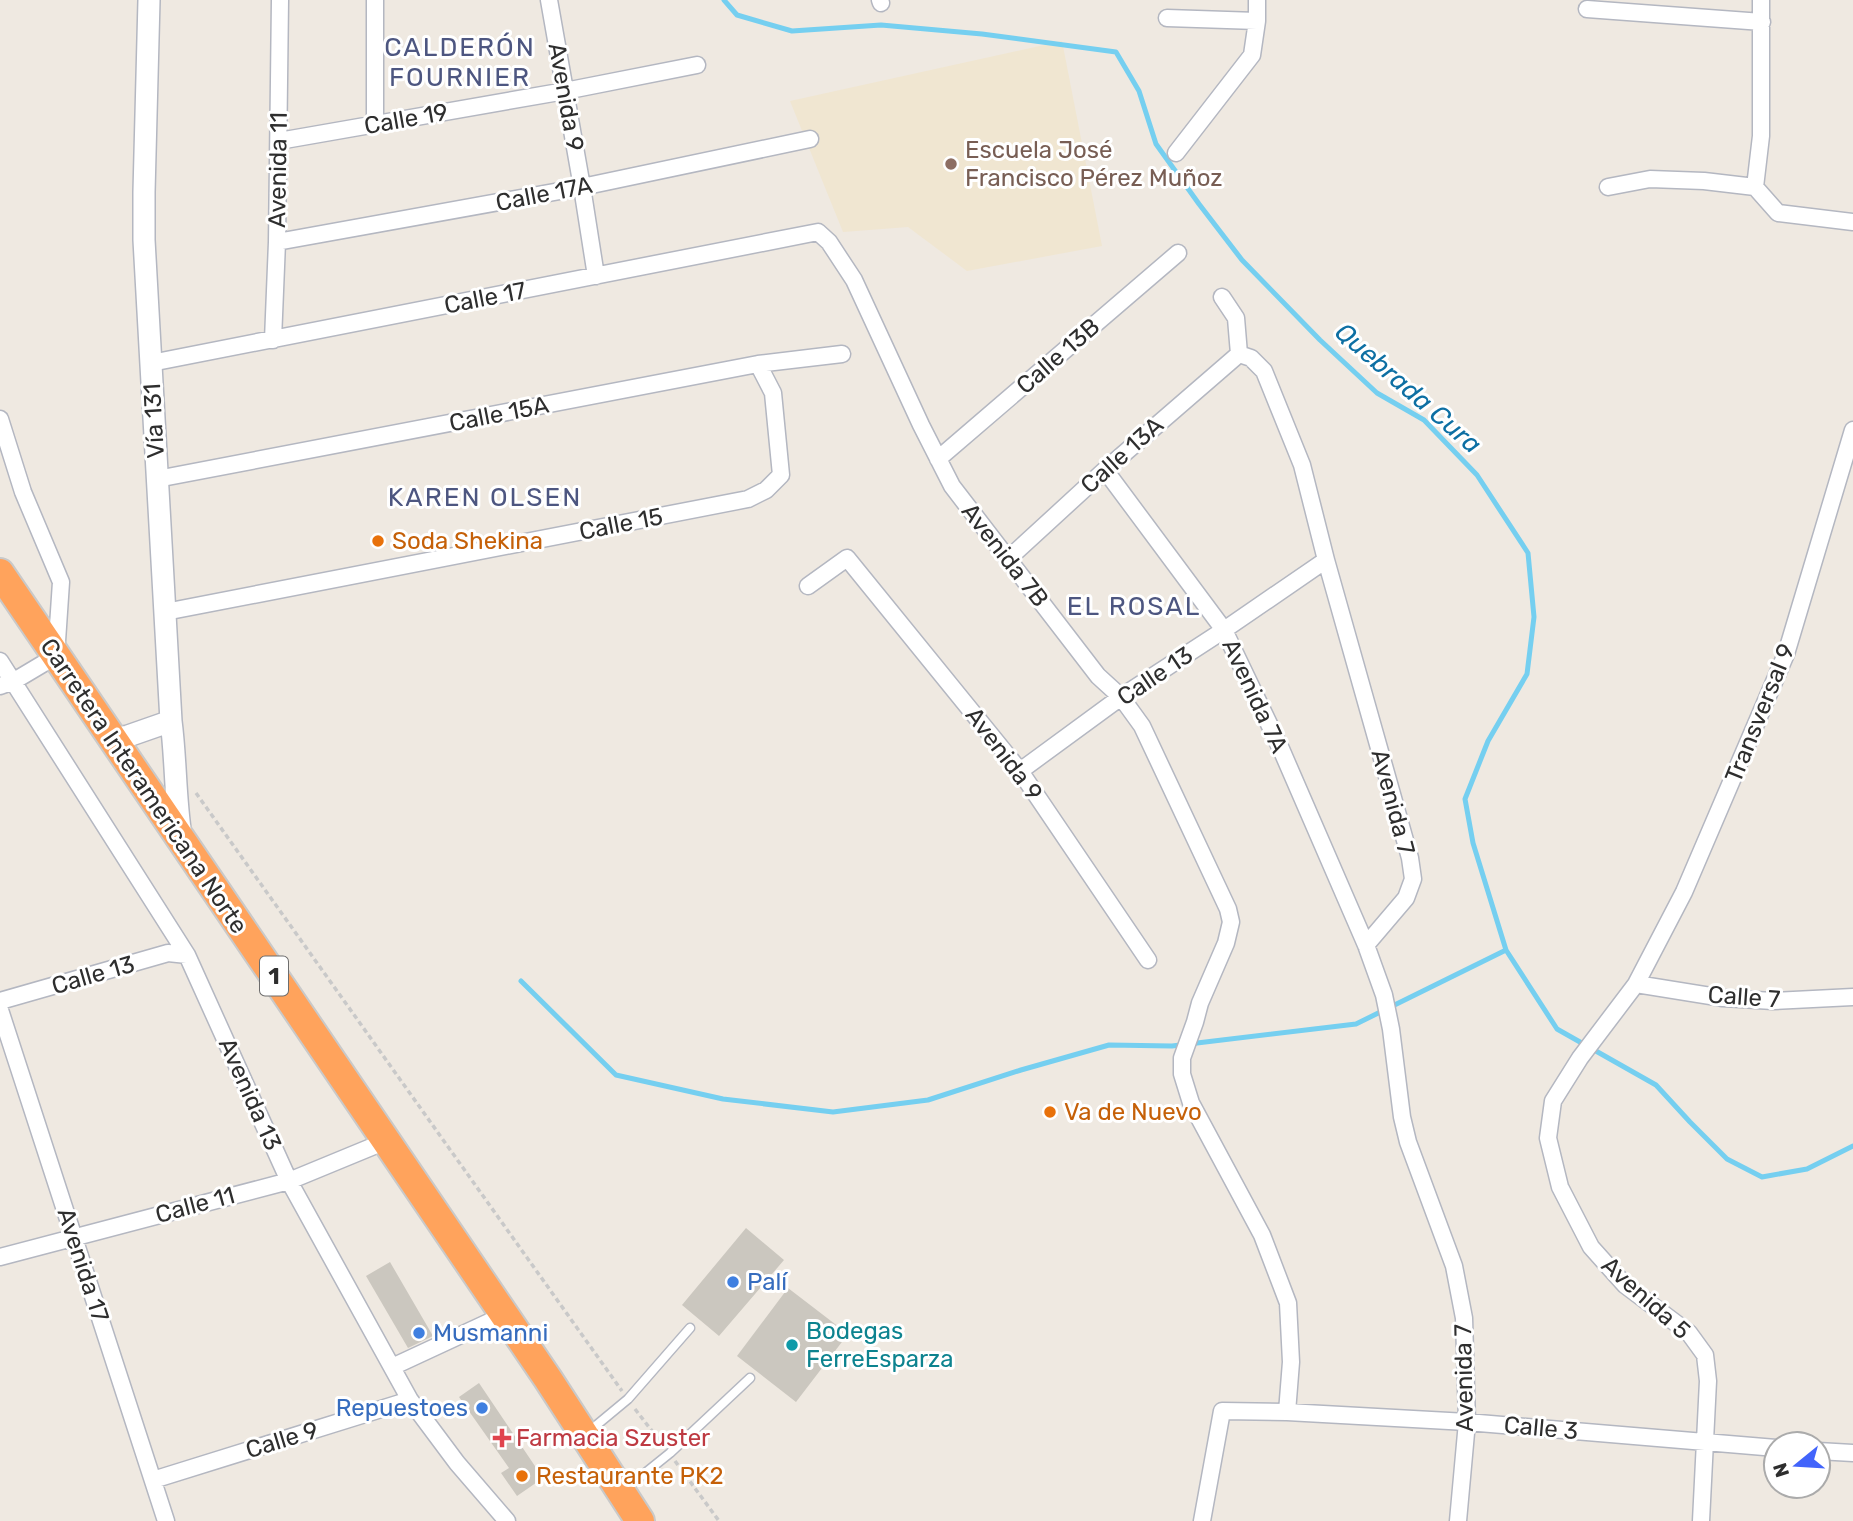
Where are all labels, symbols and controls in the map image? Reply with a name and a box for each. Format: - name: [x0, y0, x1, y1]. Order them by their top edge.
- district label: CALDERÓN FOURNIER: [384, 32, 536, 93]
- street label: Avenida 9: [543, 41, 589, 153]
- street label: Calle 19: [362, 98, 450, 140]
- street label: Avenida 11: [263, 112, 293, 228]
- place label: Escuela José Francisco Pérez Muñoz: [965, 136, 1223, 192]
- marker: Escuela José Francisco Pérez Muñoz: [943, 156, 959, 172]
- street label: Calle 17A: [493, 171, 595, 217]
- street label: Calle 17: [442, 276, 528, 320]
- street label: Calle 13B: [1011, 312, 1105, 400]
- water label: Quebrada Cura: [1329, 316, 1487, 460]
- street label: Vía 131: [138, 383, 170, 459]
- street label: Calle 15A: [447, 391, 551, 437]
- street label: Calle 13A: [1075, 411, 1169, 499]
- district label: KAREN OLSEN: [388, 482, 582, 513]
- street label: Avenida 7B: [956, 498, 1054, 612]
- street label: Calle 15: [577, 502, 665, 546]
- place label: Soda Shekina: [392, 527, 543, 555]
- marker: Soda Shekina: [370, 533, 386, 549]
- district label: EL ROSAL: [1067, 591, 1201, 622]
- street label: Carretera Interamericana Norte: [35, 633, 253, 939]
- street label: Avenida 7A: [1216, 635, 1294, 757]
- street label: Transversal 9: [1719, 639, 1801, 787]
- street label: Calle 13: [1112, 641, 1198, 711]
- street label: Avenida 9: [960, 702, 1048, 806]
- street label: Avenida 7: [1366, 746, 1420, 858]
- street label: Calle 13: [48, 950, 138, 1000]
- road number: 1: [260, 956, 288, 995]
- street label: Calle 7: [1707, 981, 1781, 1013]
- street label: Avenida 13: [213, 1033, 287, 1155]
- place label: Va de Nuevo: [1064, 1098, 1202, 1126]
- marker: Va de Nuevo: [1042, 1104, 1058, 1120]
- street label: Calle 11: [152, 1181, 238, 1229]
- street label: Avenida 17: [51, 1205, 115, 1325]
- street label: Avenida 5: [1596, 1251, 1696, 1345]
- place label: Palí: [747, 1268, 788, 1296]
- marker: Palí: [725, 1274, 741, 1290]
- place label: Bodegas FerreEsparza: [806, 1317, 954, 1373]
- place label: Musmanni: [433, 1319, 548, 1347]
- street label: Avenida 7: [1449, 1324, 1479, 1432]
- marker: Musmanni: [411, 1325, 427, 1341]
- marker: Bodegas FerreEsparza: [784, 1337, 800, 1353]
- place label: Repuestoes: [336, 1394, 468, 1422]
- marker: Repuestoes: [474, 1400, 490, 1416]
- street label: Calle 3: [1503, 1411, 1579, 1445]
- street label: Calle 9: [242, 1416, 322, 1464]
- place label: Farmacia Szuster: [516, 1424, 710, 1452]
- marker: Farmacia Szuster: [494, 1430, 510, 1446]
- north arrow: [1762, 1430, 1832, 1500]
- text: N: [1768, 1460, 1794, 1480]
- place label: Restaurante PK2: [536, 1462, 723, 1490]
- marker: Restaurante PK2: [514, 1468, 530, 1484]

